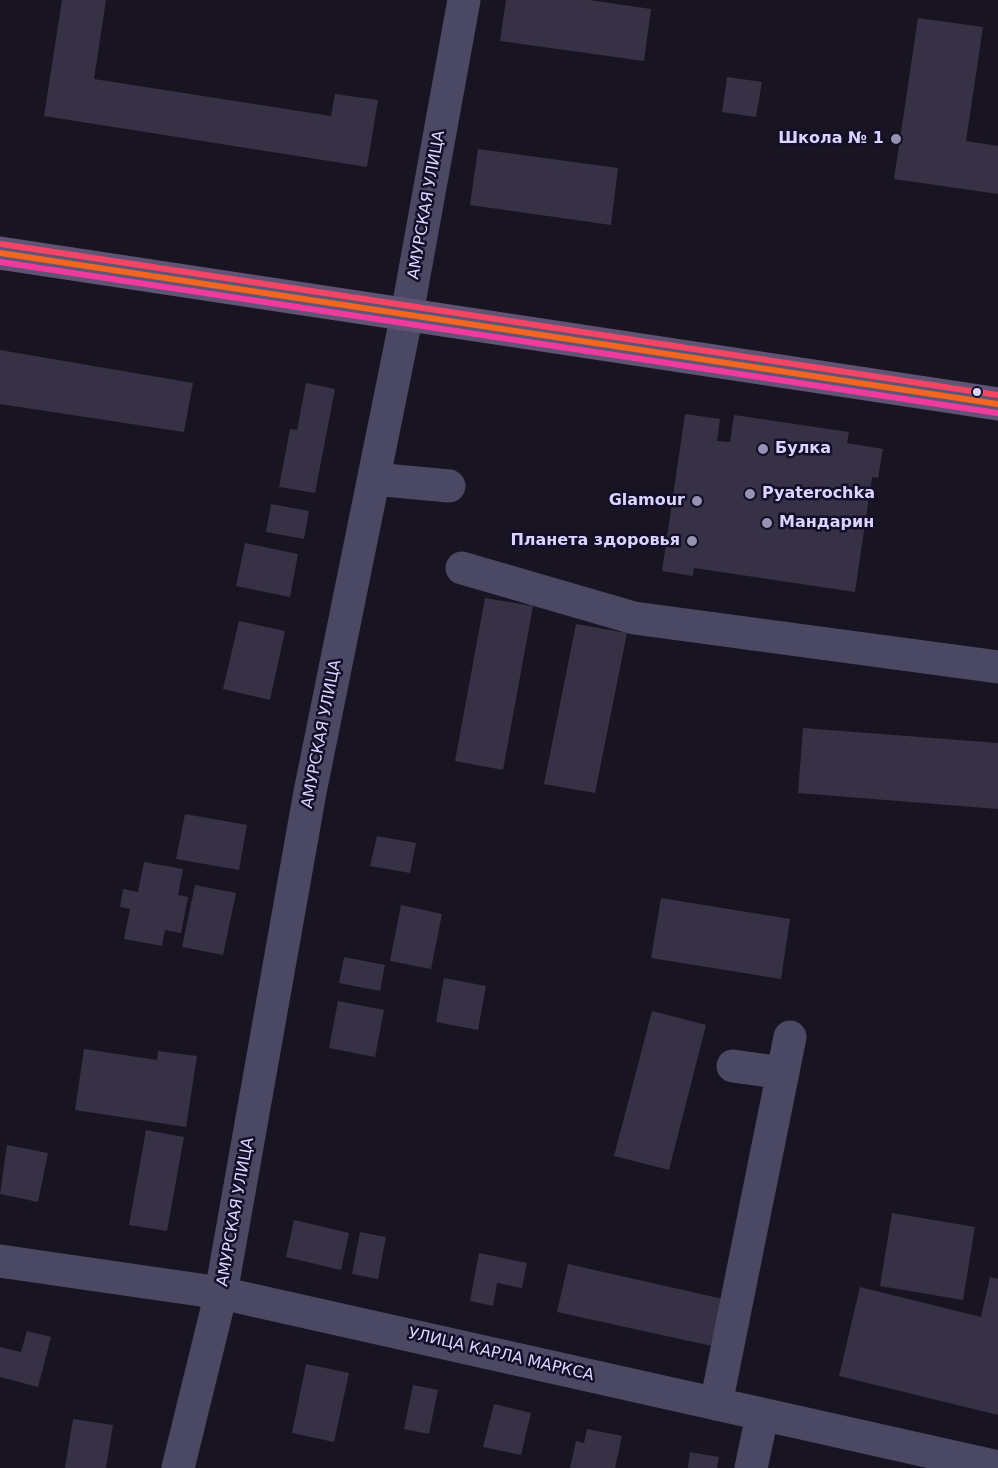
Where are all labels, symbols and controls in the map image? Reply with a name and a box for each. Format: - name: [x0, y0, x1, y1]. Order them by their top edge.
- street label: АМУРСКАЯ УЛИЦА: [404, 129, 450, 281]
- place label: Школа № 1: [778, 129, 884, 149]
- marker: Школа № 1: [889, 132, 903, 146]
- unlabelled marker: [971, 386, 983, 398]
- place label: Булка: [775, 439, 831, 459]
- marker: Булка: [756, 442, 770, 456]
- place label: Pyaterochka: [762, 484, 875, 504]
- marker: Pyaterochka: [743, 487, 757, 501]
- place label: Glamour: [609, 491, 685, 511]
- marker: Glamour: [690, 494, 704, 508]
- place label: Мандарин: [779, 513, 874, 533]
- marker: Мандарин: [760, 516, 774, 530]
- place label: Планета здоровья: [510, 531, 680, 551]
- marker: Планета здоровья: [685, 534, 699, 548]
- street label: АМУРСКАЯ УЛИЦА: [298, 658, 346, 810]
- street label: АМУРСКАЯ УЛИЦА: [213, 1136, 259, 1288]
- street label: УЛИЦА КАРЛА МАРКСА: [406, 1324, 596, 1386]

